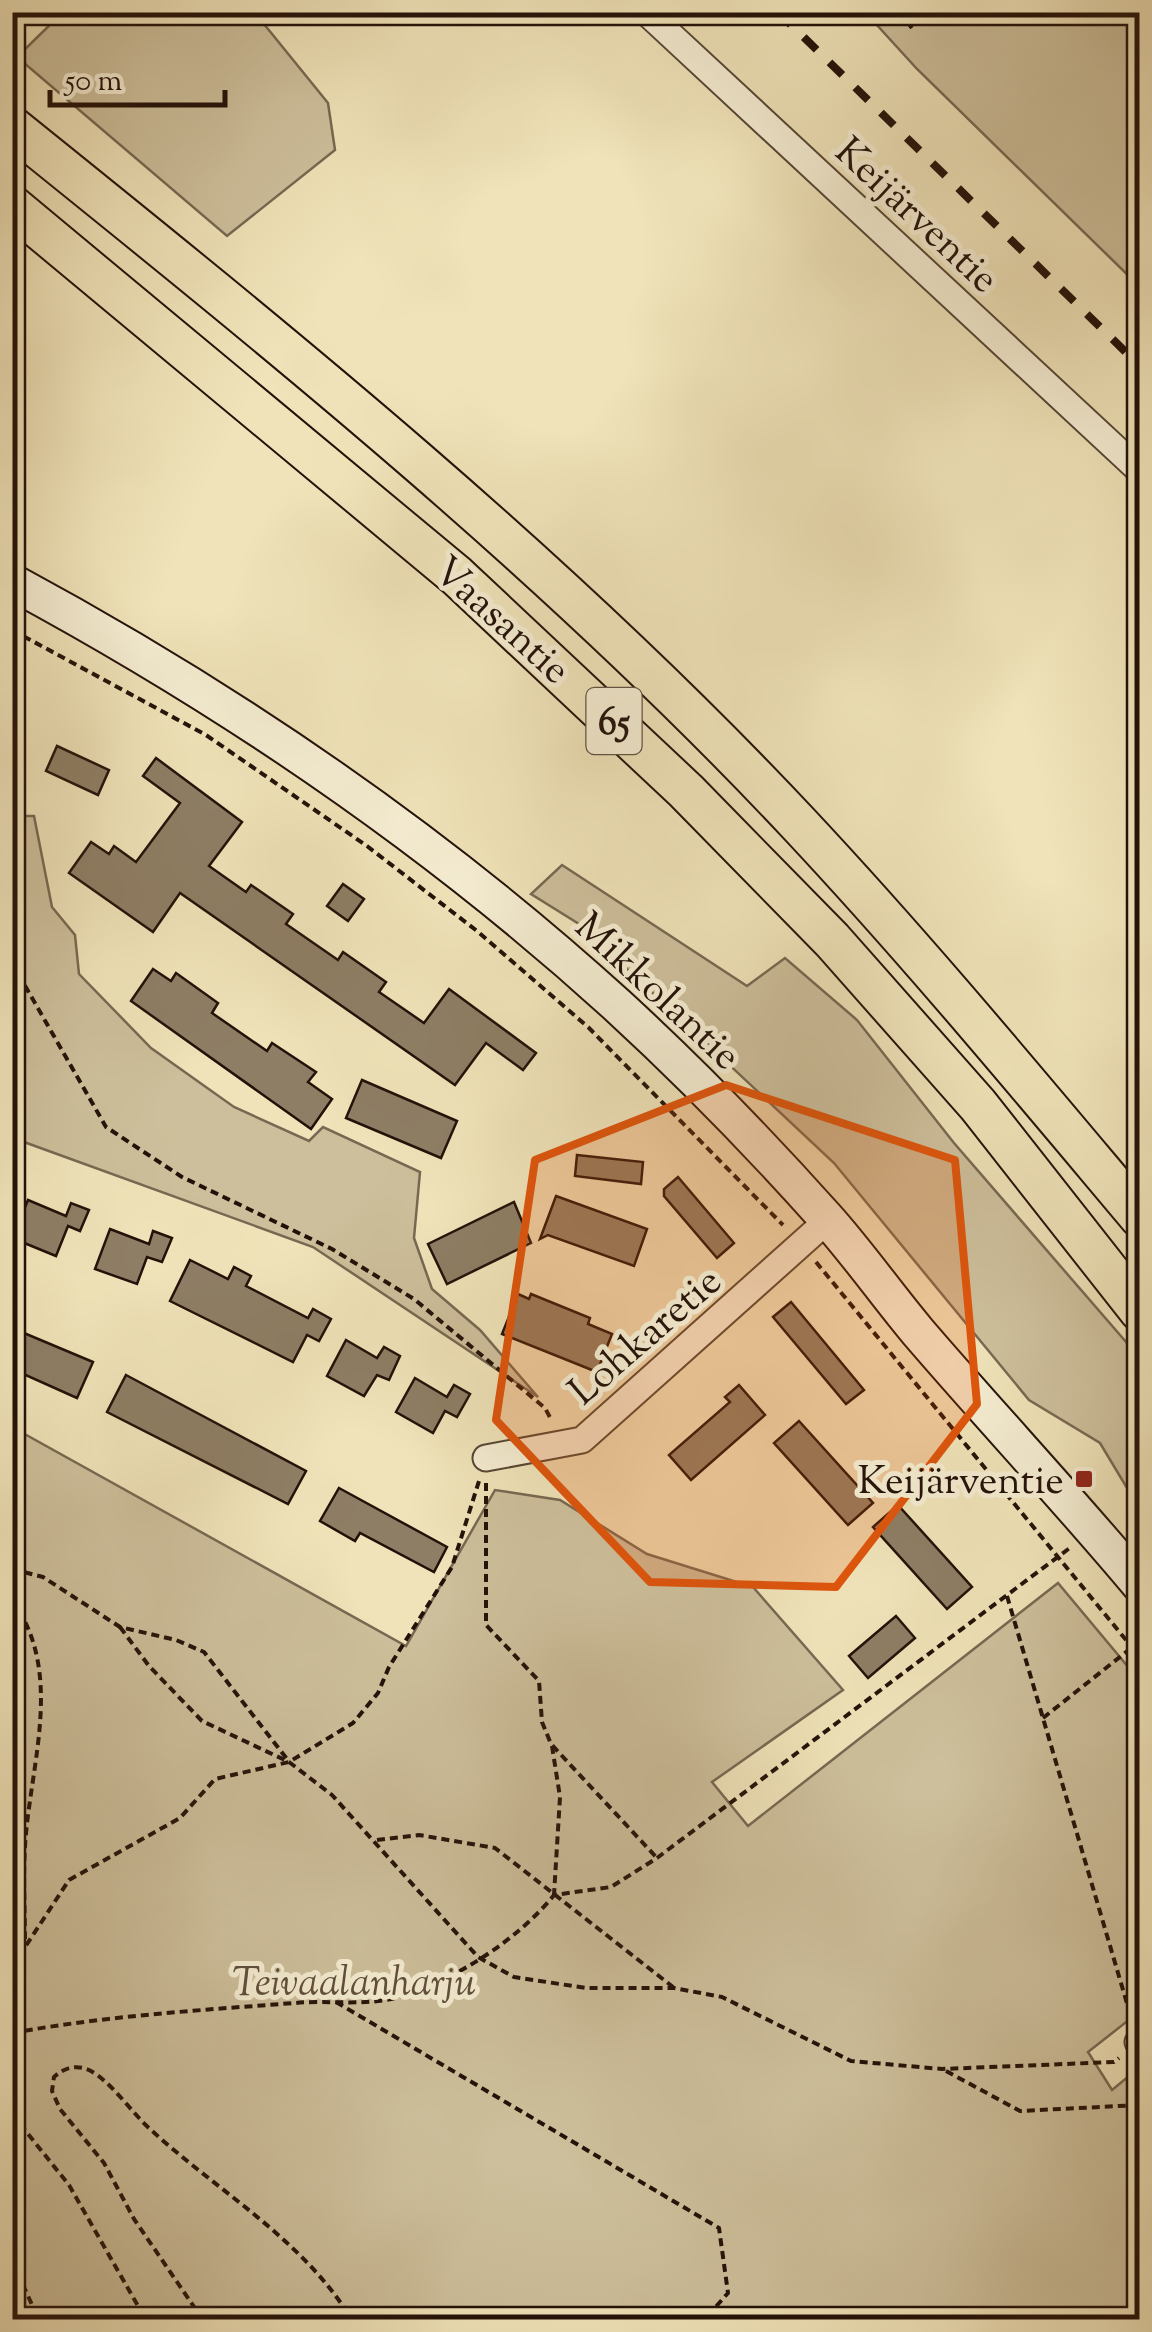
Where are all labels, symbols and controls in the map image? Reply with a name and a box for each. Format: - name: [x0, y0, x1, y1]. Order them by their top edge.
- scale bar: [50, 45, 225, 107]
- text: 50 m: [63, 61, 123, 104]
- street label: Keijärventie: [820, 126, 1010, 308]
- street label: Vaasantie: [419, 545, 581, 700]
- road number: 65: [586, 688, 642, 754]
- street label: Mikkolantie: [560, 901, 752, 1085]
- street label: Lohkaretie: [558, 1256, 736, 1421]
- place label: Keijärventie: [858, 1455, 1064, 1512]
- marker: Keijärventie: [1073, 1468, 1095, 1490]
- park label: Teivaalanharju: [232, 1957, 476, 2014]

